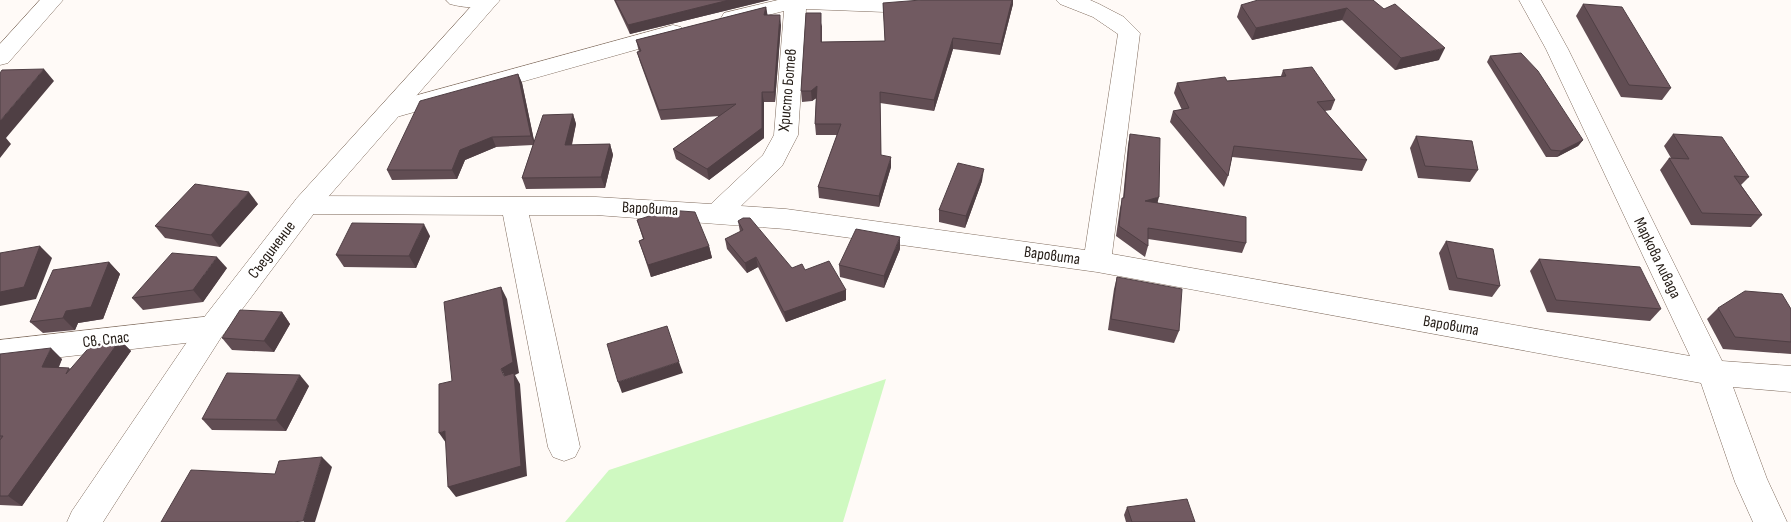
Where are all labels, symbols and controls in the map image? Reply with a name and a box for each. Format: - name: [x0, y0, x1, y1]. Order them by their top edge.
- street label: Христо Ботев: [775, 48, 801, 133]
- street label: Варовита: [621, 198, 679, 220]
- street label: Маркова ливада: [1629, 214, 1685, 302]
- street label: Съединение: [244, 217, 300, 283]
- street label: Варовита: [1023, 243, 1081, 269]
- street label: Варовита: [1422, 312, 1480, 340]
- street label: Св. Спас: [81, 328, 131, 352]

